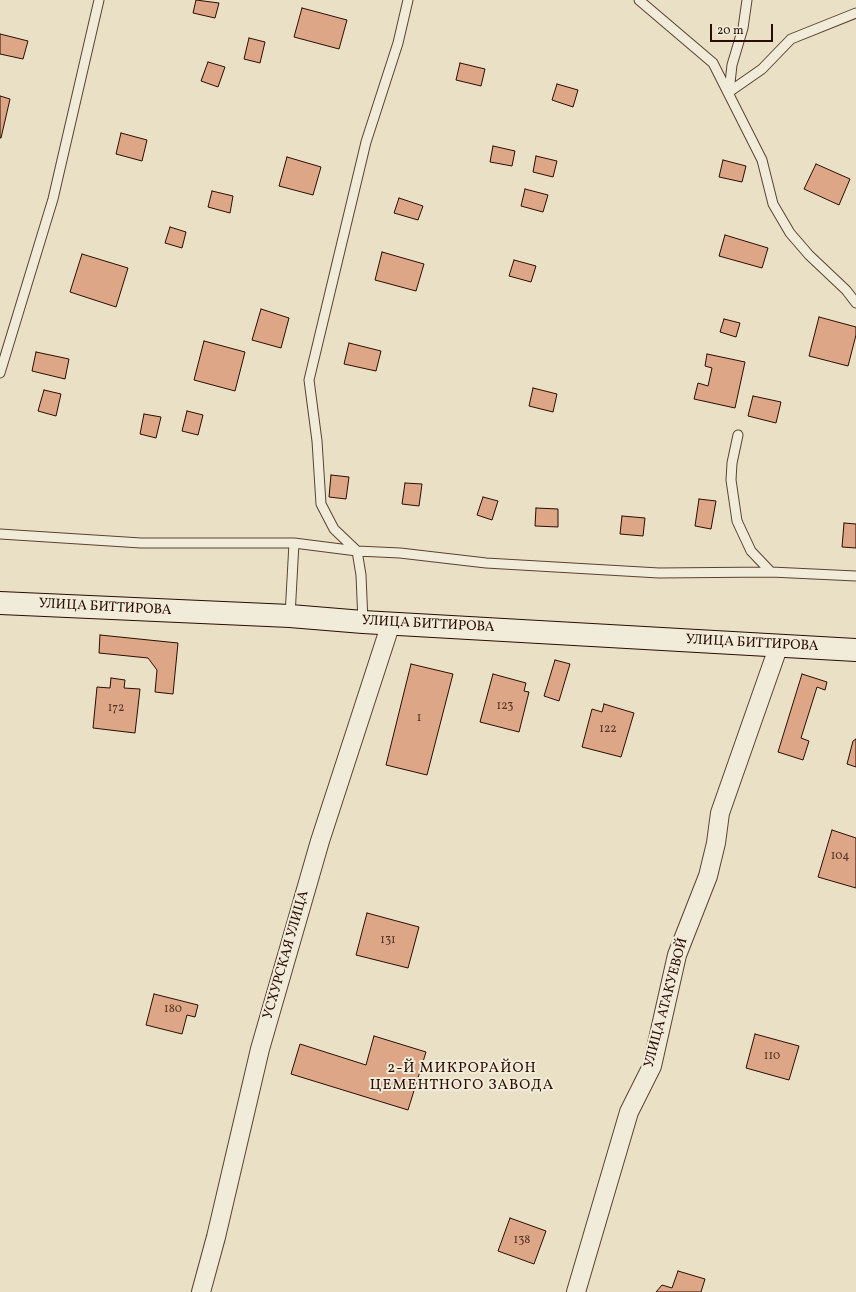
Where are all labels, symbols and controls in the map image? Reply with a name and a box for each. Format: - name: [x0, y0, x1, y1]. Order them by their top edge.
- scale bar: [712, 16, 775, 42]
- text: 20 m: [717, 23, 744, 39]
- street label: УЛИЦА БИТТИРОВА: [38, 596, 172, 620]
- street label: УЛИЦА БИТТИРОВА: [361, 613, 495, 637]
- street label: УЛИЦА БИТТИРОВА: [685, 632, 819, 656]
- house number: 123: [497, 700, 513, 714]
- house number: 172: [108, 702, 124, 716]
- house number: 1: [417, 712, 421, 726]
- house number: 122: [599, 723, 617, 737]
- house number: 104: [831, 850, 849, 864]
- street label: УСХУРСКАЯ УЛИЦА: [261, 889, 313, 1021]
- house number: 131: [380, 934, 396, 948]
- street label: УЛИЦА АТАКУЕВОЙ: [642, 936, 692, 1070]
- house number: 180: [164, 1003, 182, 1017]
- house number: 110: [764, 1050, 780, 1064]
- district label: 2-Й МИКРОРАЙОН ЦЕМЕНТНОГО ЗАВОДА: [370, 1060, 554, 1095]
- house number: 138: [514, 1234, 530, 1248]

